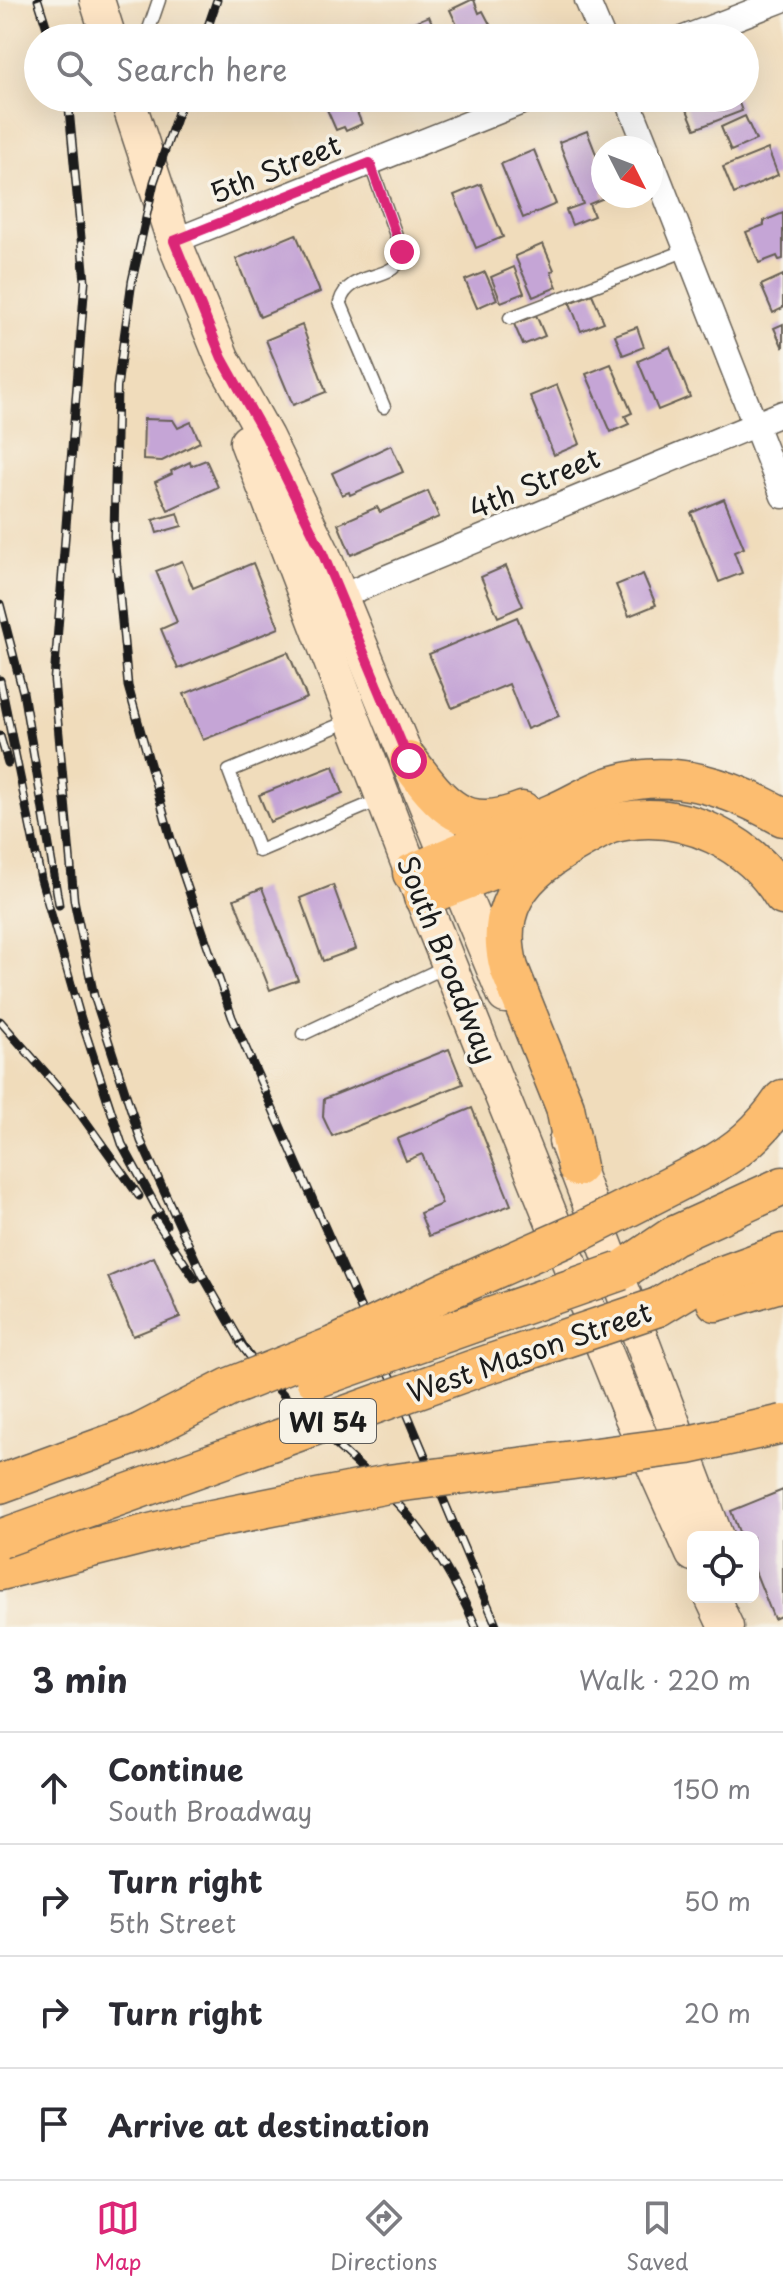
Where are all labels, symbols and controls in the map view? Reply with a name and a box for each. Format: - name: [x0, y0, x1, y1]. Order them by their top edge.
- search box: [24, 24, 759, 112]
- icon: search: [52, 46, 96, 90]
- text: Search here: [116, 46, 288, 91]
- street label: 5th Street: [203, 122, 347, 214]
- north arrow: [591, 136, 663, 208]
- route end: [384, 234, 420, 270]
- street label: 4th Street: [462, 435, 606, 529]
- route start: [391, 743, 427, 779]
- street label: South Broadway: [387, 849, 509, 1069]
- street label: West Mason Street: [401, 1289, 657, 1413]
- road number: WI 54: [280, 1399, 376, 1443]
- map controls: [687, 1531, 759, 1603]
- button: locate: [687, 1531, 759, 1603]
- text: 3 min: [32, 1653, 128, 1705]
- text: Walk · 220 m: [579, 1660, 751, 1699]
- text: Continue: [108, 1746, 243, 1791]
- icon: ahead: [32, 1766, 76, 1810]
- text: 150 m: [673, 1769, 751, 1808]
- text: South Broadway: [108, 1791, 312, 1830]
- text: Turn right: [108, 1858, 263, 1903]
- icon: right: [32, 1878, 76, 1922]
- text: 50 m: [684, 1881, 751, 1920]
- text: 5th Street: [108, 1903, 236, 1942]
- icon: right: [32, 1990, 76, 2034]
- text: Turn right: [108, 1990, 263, 2035]
- text: 20 m: [684, 1993, 751, 2032]
- icon: arrive: [32, 2102, 76, 2146]
- text: Arrive at destination: [108, 2102, 430, 2147]
- tab: Map: [94, 2196, 141, 2277]
- tab: Directions: [330, 2196, 437, 2277]
- tab: Saved: [626, 2196, 689, 2277]

